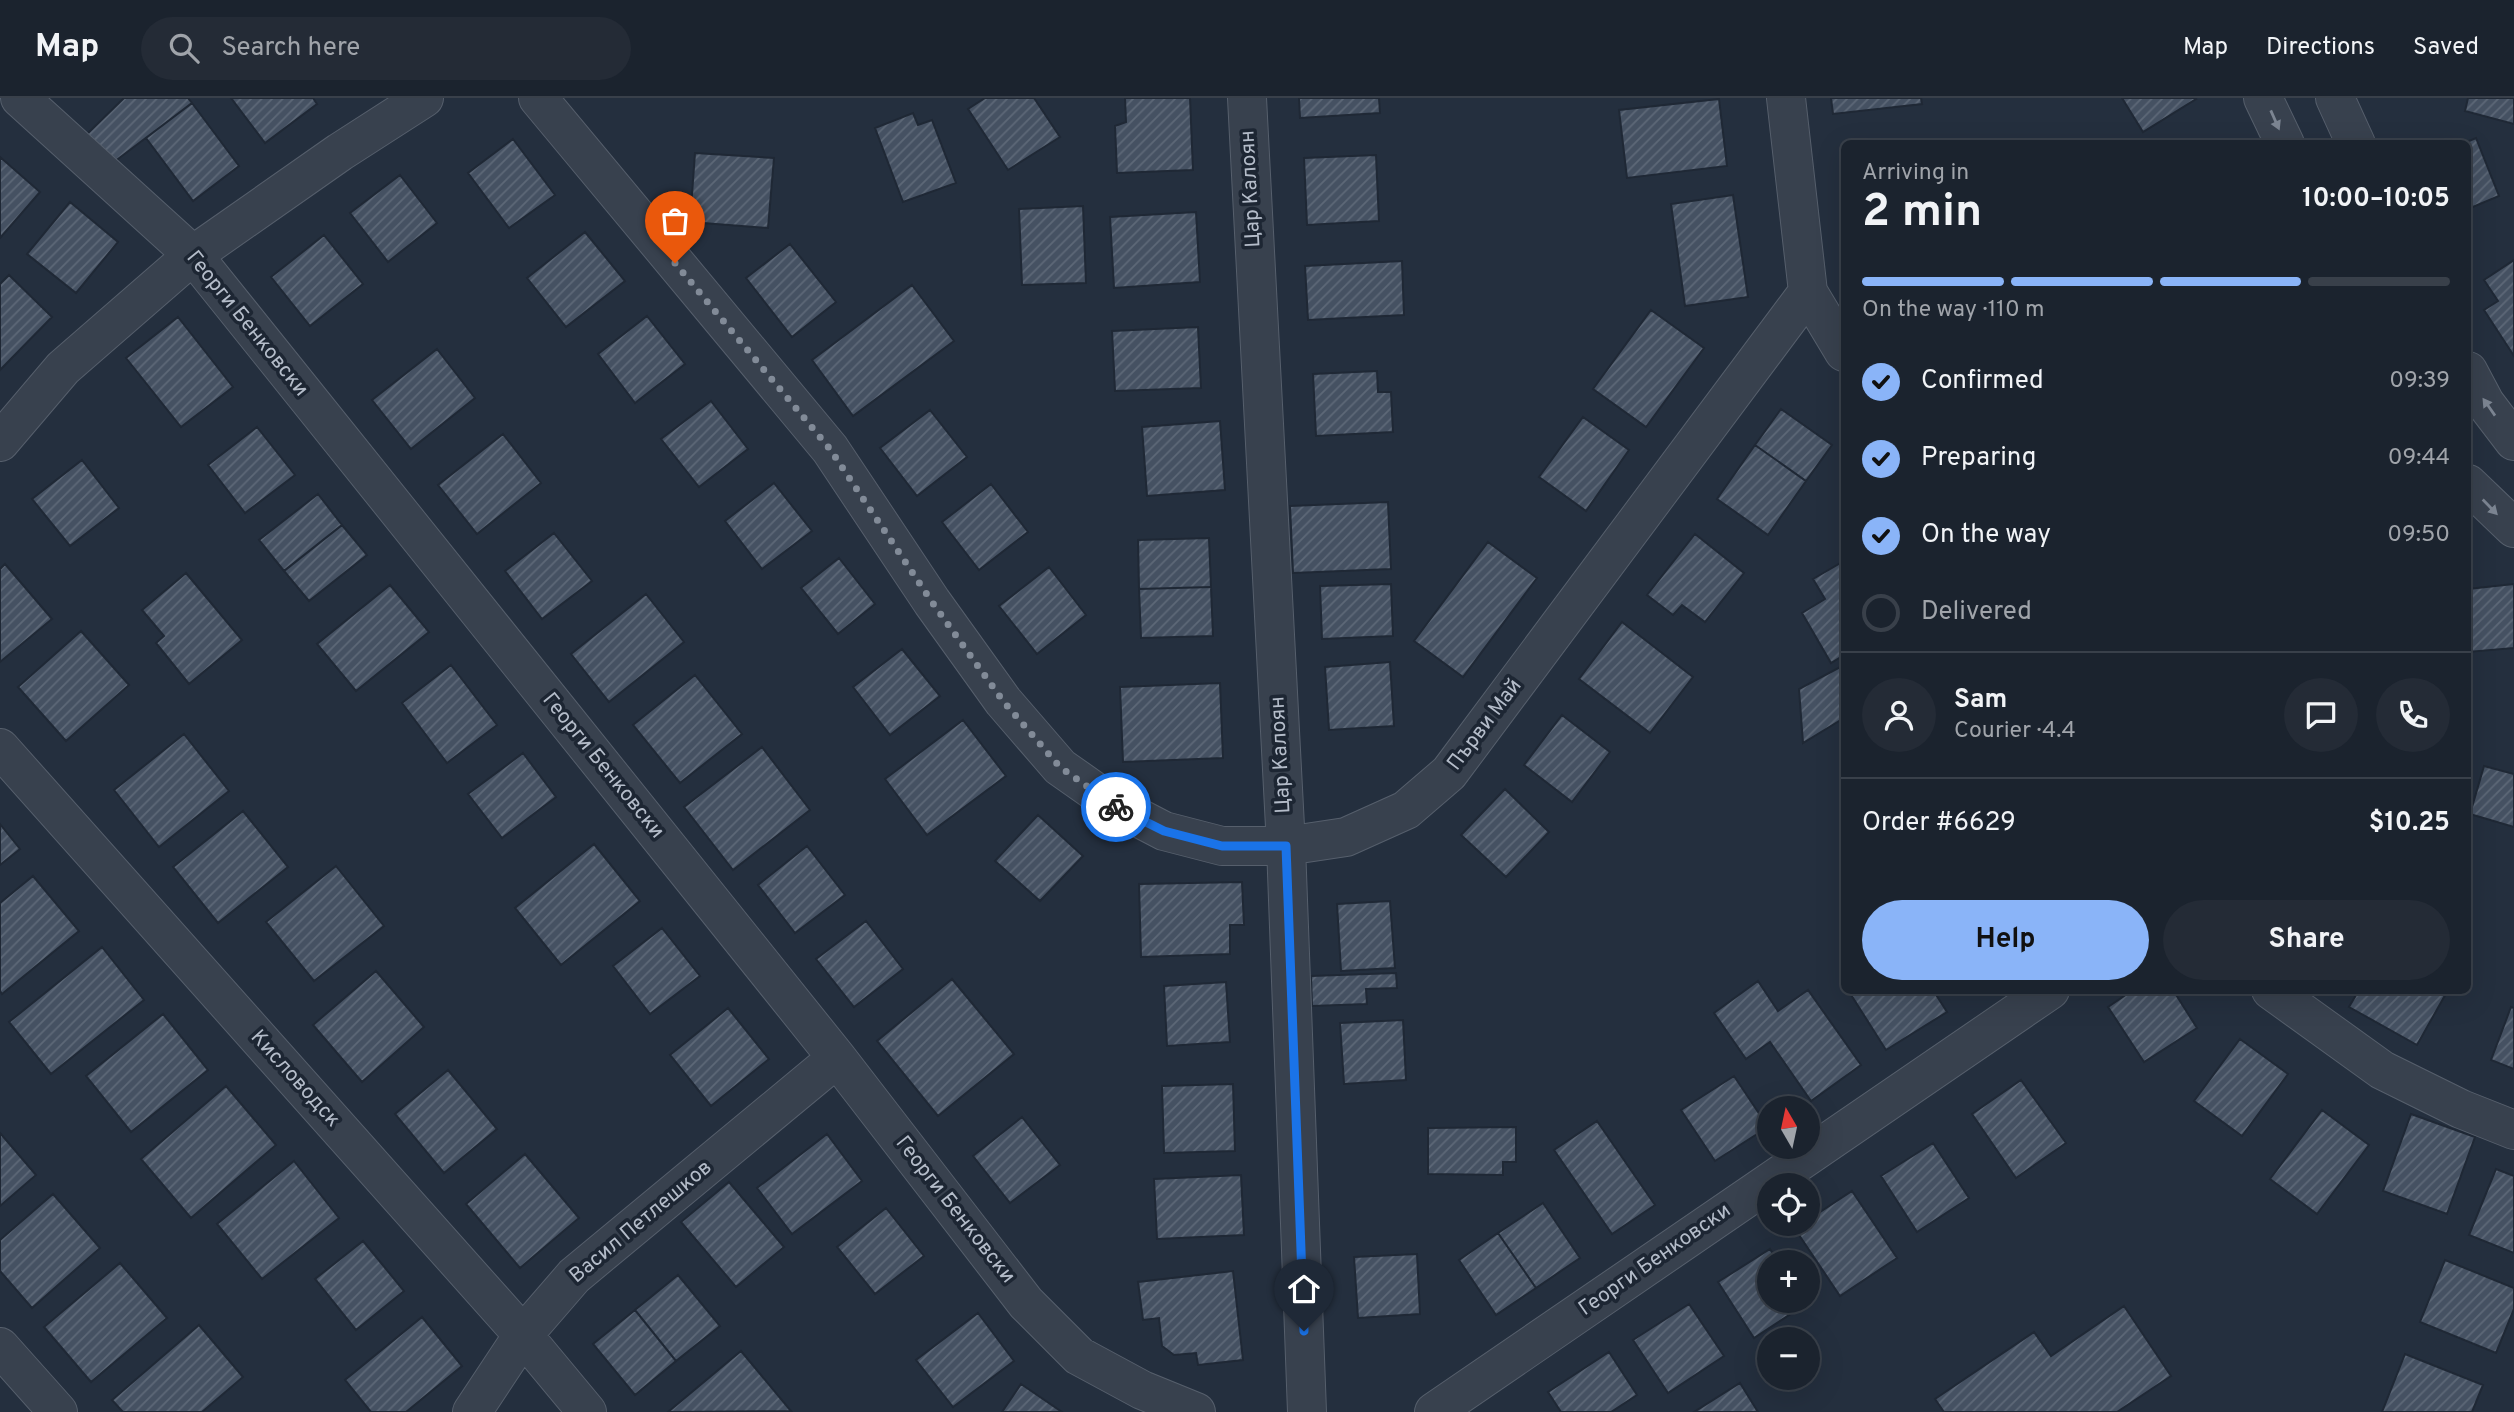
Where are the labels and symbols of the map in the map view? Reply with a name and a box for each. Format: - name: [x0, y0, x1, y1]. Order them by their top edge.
- one-way arrow: [2270, 110, 2281, 131]
- street label: Цар Калоян: [1234, 130, 1268, 248]
- pin: [645, 191, 705, 263]
- street label: Георги Бенковски: [180, 246, 314, 402]
- one-way arrow: [2482, 398, 2496, 416]
- one-way arrow: [2482, 499, 2498, 515]
- street label: Първи Май: [1442, 674, 1528, 776]
- street label: Георги Бенковски: [536, 688, 670, 844]
- street label: Цар Калоян: [1264, 696, 1298, 814]
- courier: [1081, 772, 1151, 842]
- street label: Кисловодск: [244, 1025, 346, 1133]
- north arrow: [1757, 1096, 1820, 1158]
- street label: Георги Бенковски: [889, 1131, 1021, 1289]
- street label: Васил Петлешков: [564, 1154, 718, 1290]
- street label: Георги Бенковски: [1574, 1197, 1736, 1323]
- pin: [1274, 1259, 1334, 1331]

